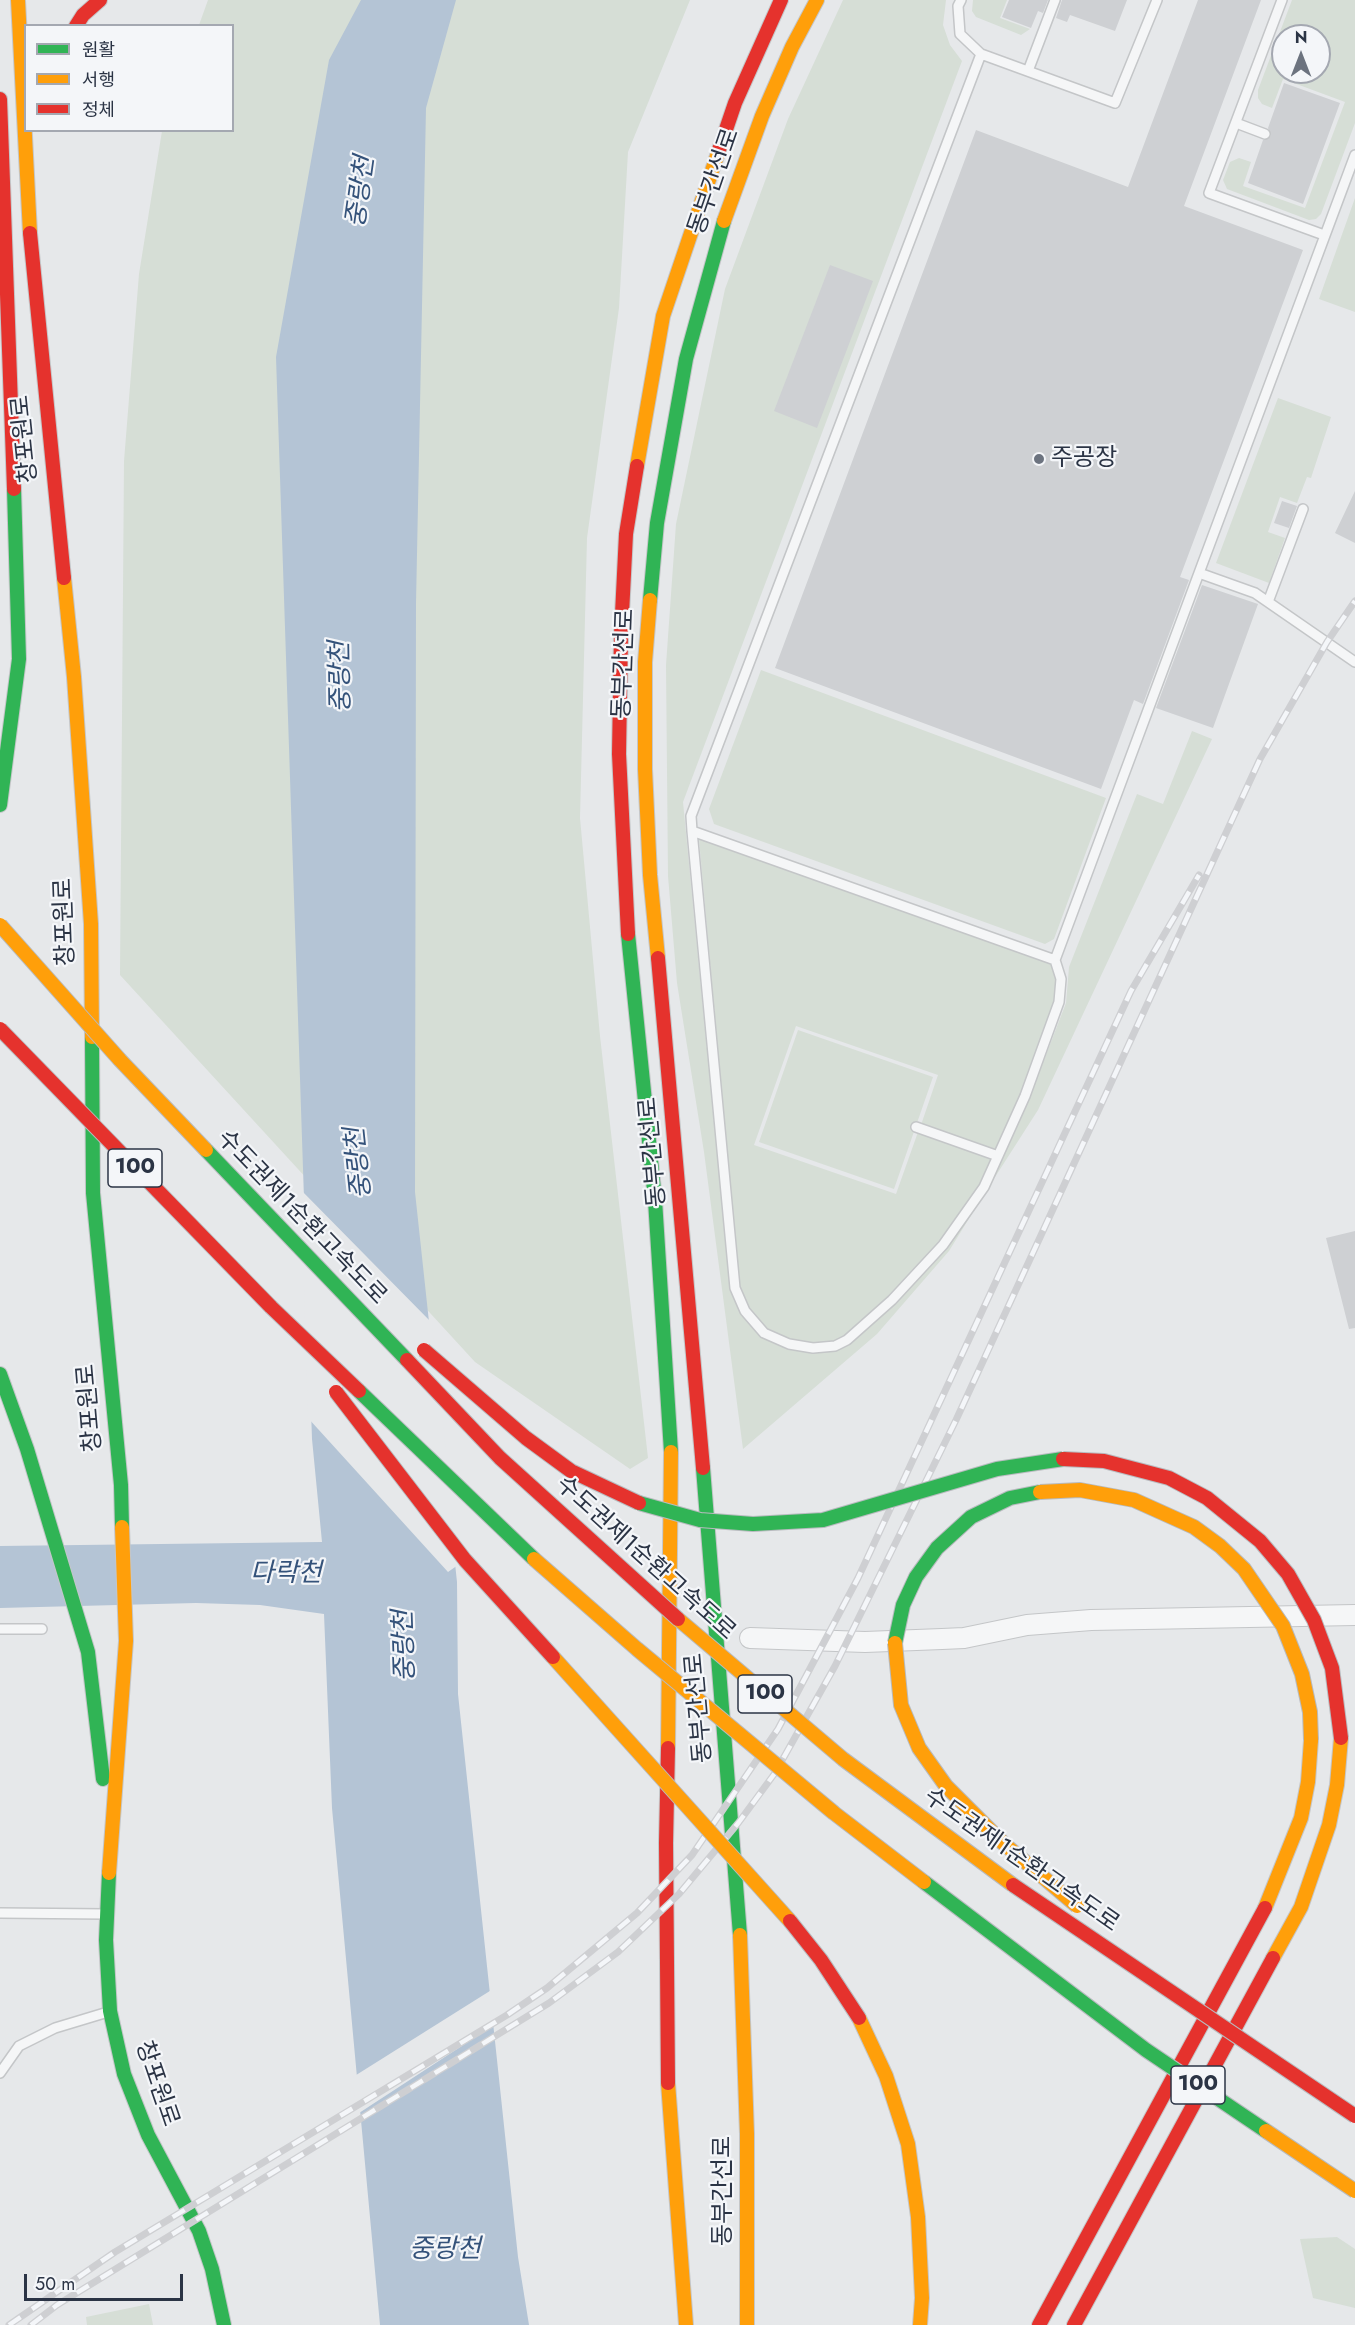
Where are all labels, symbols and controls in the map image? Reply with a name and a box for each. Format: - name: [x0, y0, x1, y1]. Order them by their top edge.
- legend: [24, 24, 234, 132]
- north arrow: [1271, 24, 1331, 84]
- text: N: [1295, 26, 1307, 49]
- text: 원활: [82, 37, 115, 63]
- text: 서행: [82, 67, 115, 93]
- text: 정체: [82, 97, 115, 123]
- street label: 동부간선로: [683, 125, 747, 239]
- water label: 중랑천: [342, 154, 382, 230]
- street label: 창포원로: [7, 394, 45, 484]
- place label: 주공장: [1051, 445, 1117, 473]
- marker: 주공장: [1032, 452, 1046, 466]
- street label: 동부간선로: [609, 608, 641, 720]
- water label: 중랑천: [326, 641, 358, 713]
- street label: 창포원로: [50, 877, 82, 967]
- street label: 동부간선로: [635, 1096, 673, 1208]
- street label: 수도권제1순환고속도로: [210, 1125, 392, 1311]
- water label: 중랑천: [341, 1126, 379, 1200]
- road number: 100: [108, 1149, 162, 1187]
- street label: 창포원로: [73, 1363, 109, 1453]
- street label: 수도권제1순환고속도로: [549, 1471, 741, 1647]
- water label: 다락천: [250, 1559, 322, 1591]
- water label: 중랑천: [389, 1610, 423, 1682]
- street label: 동부간선로: [681, 1652, 719, 1764]
- road number: 100: [738, 1675, 792, 1713]
- street label: 수도권제1순환고속도로: [918, 1783, 1124, 1939]
- street label: 창포원로: [128, 2038, 184, 2130]
- road number: 100: [1171, 2066, 1225, 2104]
- street label: 동부간선로: [710, 2136, 738, 2246]
- water label: 중랑천: [409, 2235, 481, 2267]
- scale bar: [27, 2262, 186, 2300]
- text: 50 m: [35, 2271, 75, 2297]

